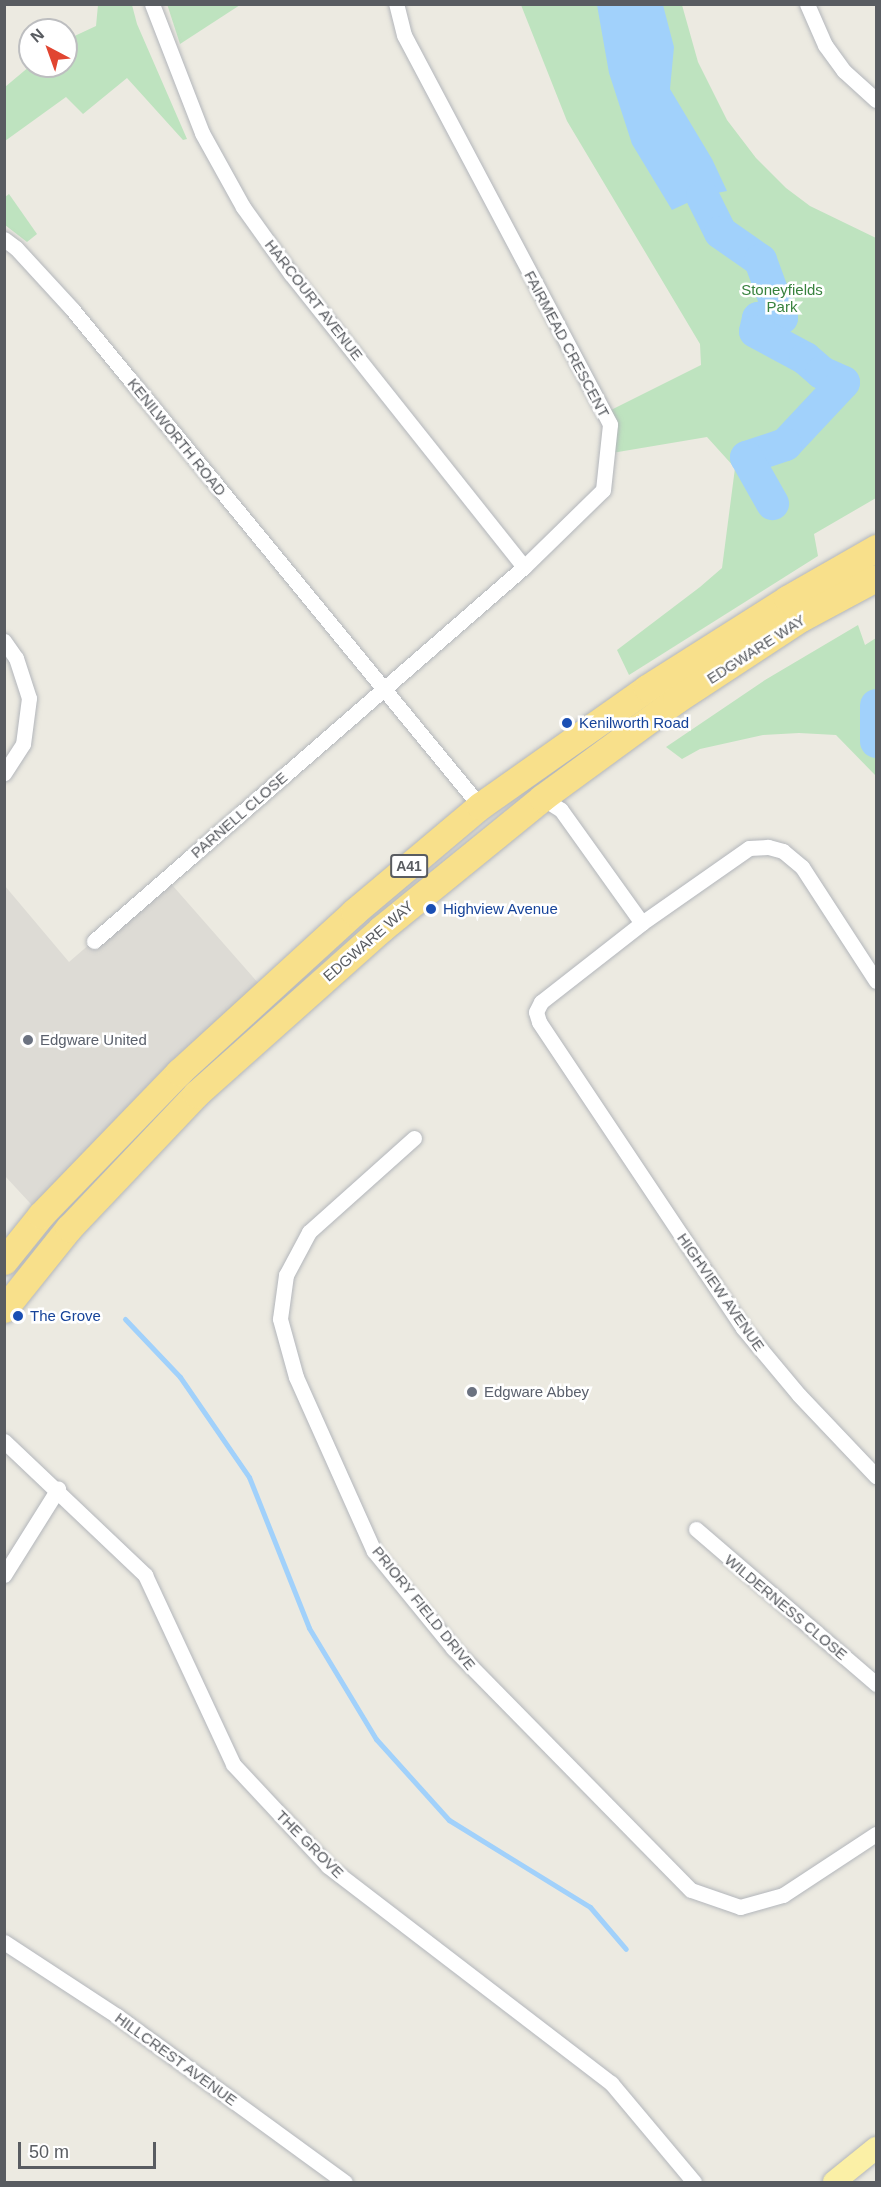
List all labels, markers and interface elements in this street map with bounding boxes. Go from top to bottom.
north arrow [18,18,78,78]
text: N [27,25,47,46]
street label: HARCOURT AVENUE [261,236,367,364]
street label: FAIRMEAD CRESCENT [521,268,613,420]
park label: Stoneyfields Park [741,280,823,315]
street label: KENILWORTH ROAD [124,375,230,499]
street label: EDGWARE WAY [703,611,809,687]
place label: Kenilworth Road [579,714,689,732]
marker: Kenilworth Road [560,716,574,730]
street label: PARNELL CLOSE [187,768,291,862]
road number: A41 [390,855,428,877]
street label: EDGWARE WAY [319,897,417,985]
place label: Highview Avenue [443,900,559,918]
marker: Highview Avenue [424,902,438,916]
place label: Edgware United [40,1031,147,1049]
marker: Edgware United [21,1033,35,1047]
street label: HIGHVIEW AVENUE [673,1229,769,1355]
place label: The Grove [30,1307,101,1325]
marker: The Grove [11,1309,25,1323]
place label: Edgware Abbey [484,1383,590,1401]
marker: Edgware Abbey [465,1385,479,1399]
street label: PRIORY FIELD DRIVE [369,1543,479,1673]
street label: WILDERNESS CLOSE [721,1551,851,1663]
street label: THE GROVE [272,1806,348,1882]
street label: HILLCREST AVENUE [111,2008,241,2110]
scale bar [21,2130,159,2168]
text: 50 m [29,2142,69,2162]

